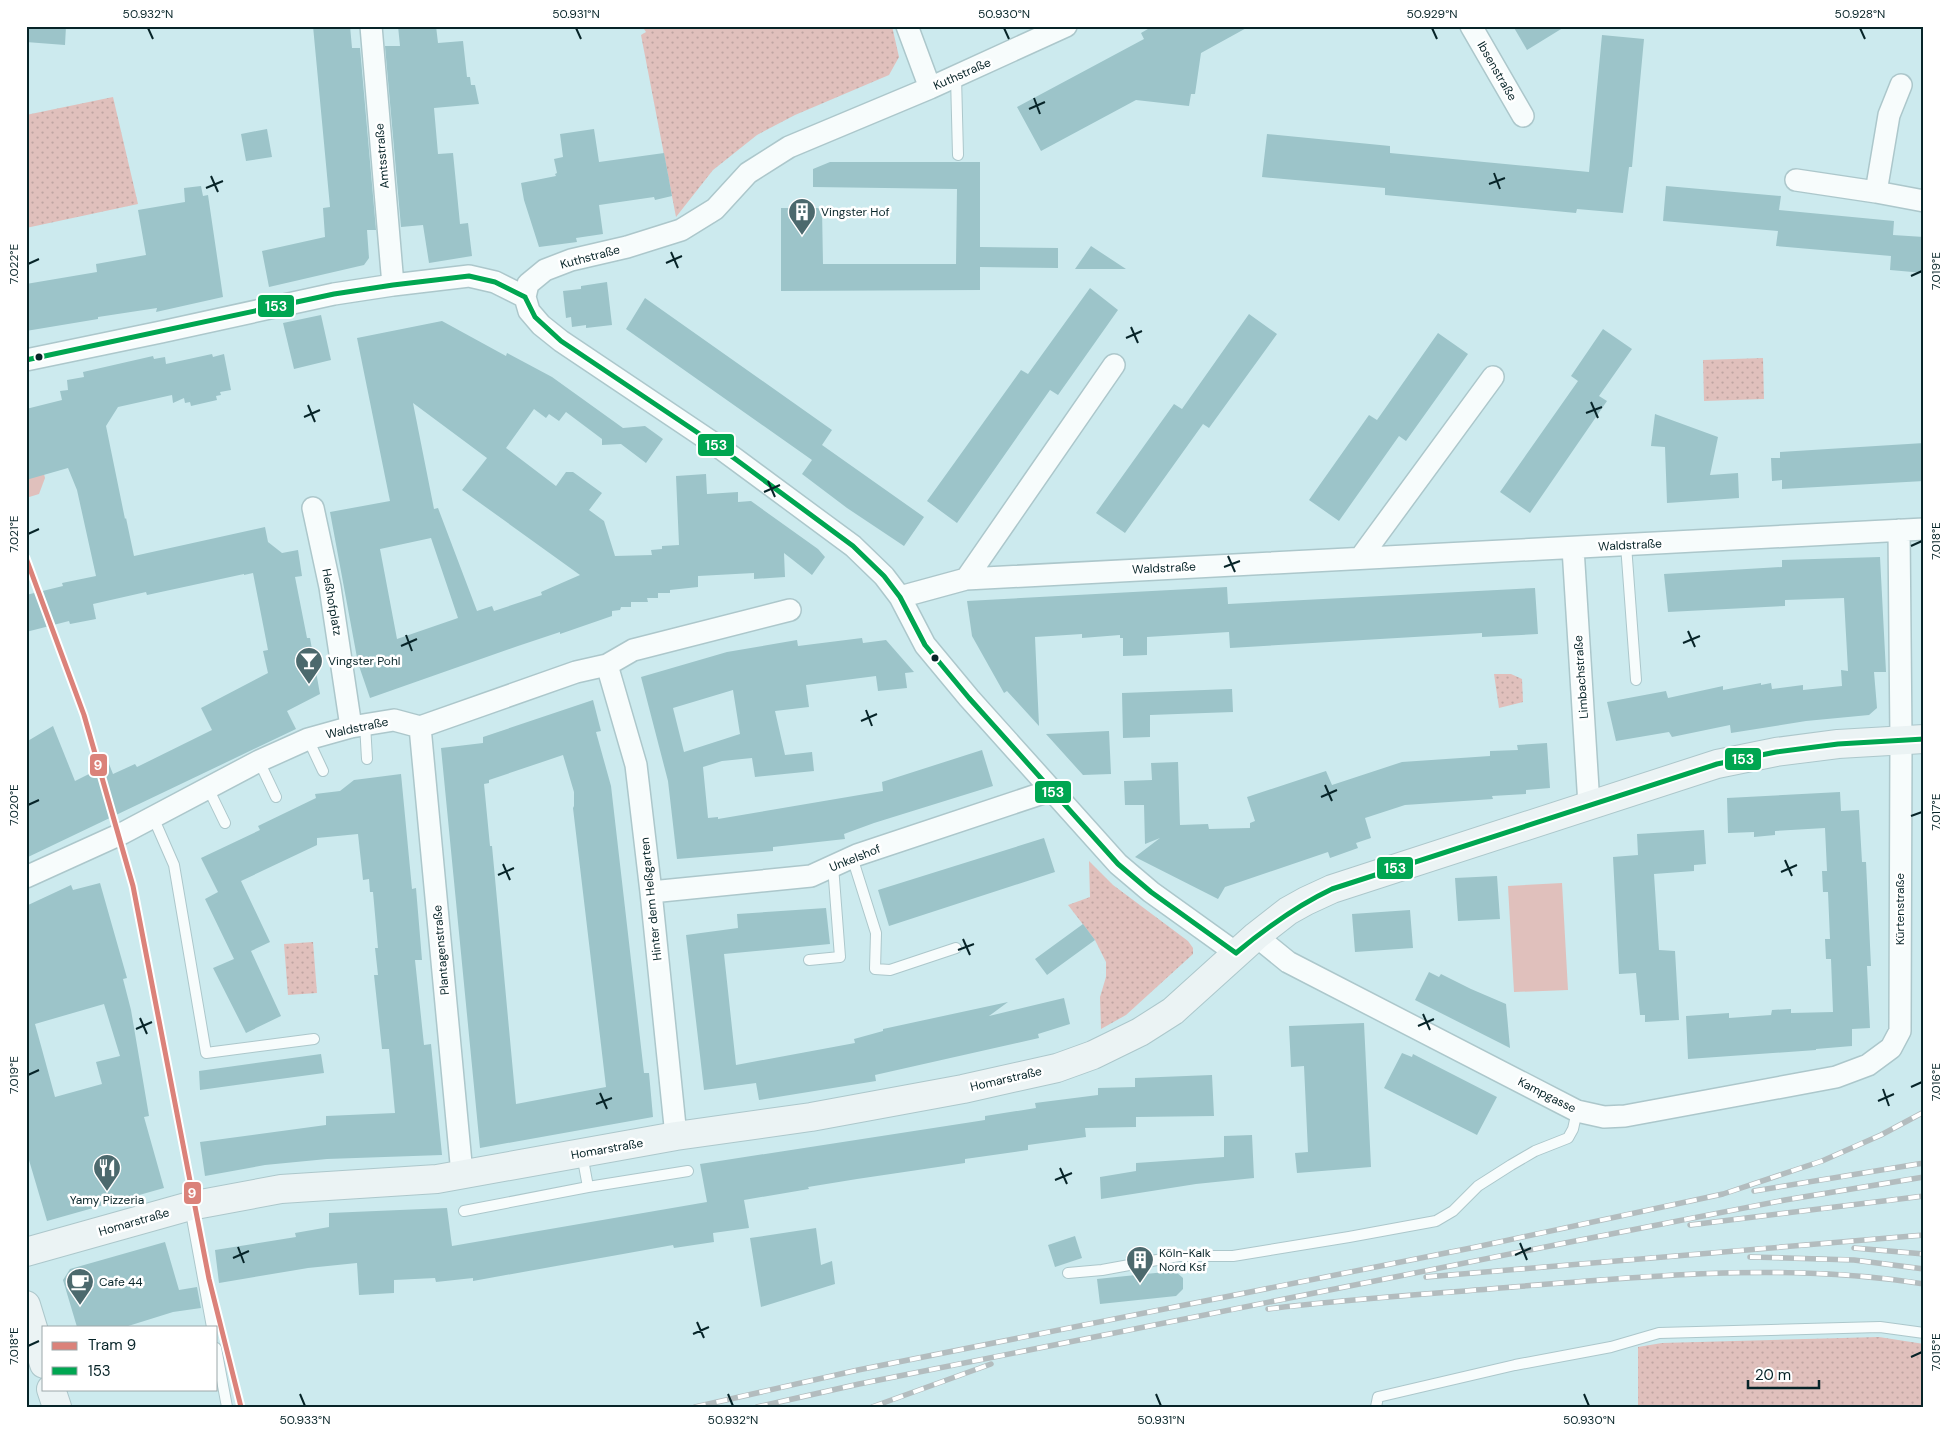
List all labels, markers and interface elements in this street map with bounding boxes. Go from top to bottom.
text: 50.932°N [123,6,173,22]
text: 50.931°N [552,6,600,22]
text: 50.930°N [978,6,1030,22]
text: 50.929°N [1406,6,1458,22]
text: 50.928°N [1835,6,1885,22]
street label: Ibsenstraße [1474,38,1521,104]
street label: Kuthstraße [931,54,993,94]
street label: Amtsstraße [371,123,393,189]
building icon: Vingster Hof [787,197,817,236]
place label: Vingster Hof [821,204,890,220]
street label: Kuthstraße [558,241,622,273]
text: 7.022°E [6,244,22,284]
text: 7.019°E [1928,252,1944,290]
line badge: 153 [257,294,295,318]
text: 153 [265,297,287,315]
unlabelled marker [34,352,44,362]
line badge: 153 [697,433,735,457]
text: 153 [705,436,727,454]
text: 7.021°E [6,515,22,553]
text: 7.018°E [1928,522,1944,560]
street label: Waldstraße [1598,535,1662,555]
street label: Waldstraße [1132,558,1196,578]
street label: Heßhofplatz [318,567,346,637]
street label: Limbachstraße [1570,635,1592,719]
bar icon: Vingster Pohl [294,646,324,685]
place label: Vingster Pohl [328,653,401,669]
unlabelled marker [930,653,940,663]
street label: Waldstraße [324,714,390,742]
line badge: 153 [1724,747,1762,771]
text: 153 [1732,750,1754,768]
line badge: 9 [89,753,108,777]
text: 9 [94,756,103,774]
line badge: 153 [1034,780,1072,804]
text: 153 [1042,783,1064,801]
text: 7.020°E [6,784,22,826]
text: 7.017°E [1928,793,1944,830]
street label: Hinter dem Heßgarten [637,836,665,961]
street label: Unkelshof [827,840,883,876]
line badge: 153 [1376,856,1414,880]
text: 153 [1384,859,1406,877]
street label: Kürtenstraße [1892,873,1908,945]
street label: Plantagenstraße [429,904,453,996]
text: 7.019°E [6,1056,22,1094]
street label: Homarstraße [969,1063,1044,1095]
text: 7.016°E [1928,1063,1944,1101]
street label: Kampgasse [1515,1074,1579,1117]
street label: Homarstraße [570,1135,644,1163]
restaurant icon: Yamy Pizzeria [92,1153,122,1192]
line badge: 9 [183,1181,202,1205]
text: 9 [188,1184,197,1202]
place label: Yamy Pizzeria [70,1192,144,1208]
street label: Homarstraße [97,1204,171,1240]
building icon: Köln-Kalk Nord Ksf [1125,1245,1155,1284]
place label: Köln-Kalk Nord Ksf [1159,1245,1211,1275]
cafe icon: Cafe 44 [65,1267,95,1306]
place label: Cafe 44 [99,1274,143,1290]
legend [42,1326,218,1390]
text: 7.018°E [6,1327,22,1365]
text: 7.015°E [1928,1333,1944,1371]
text: Tram 9 [88,1335,136,1355]
scale bar [1748,1358,1819,1390]
text: 153 [88,1361,111,1381]
text: 20 m [1755,1365,1791,1385]
text: 50.933°N [280,1412,331,1428]
text: 50.932°N [708,1412,758,1428]
text: 50.931°N [1137,1412,1185,1428]
text: 50.930°N [1563,1412,1615,1428]

